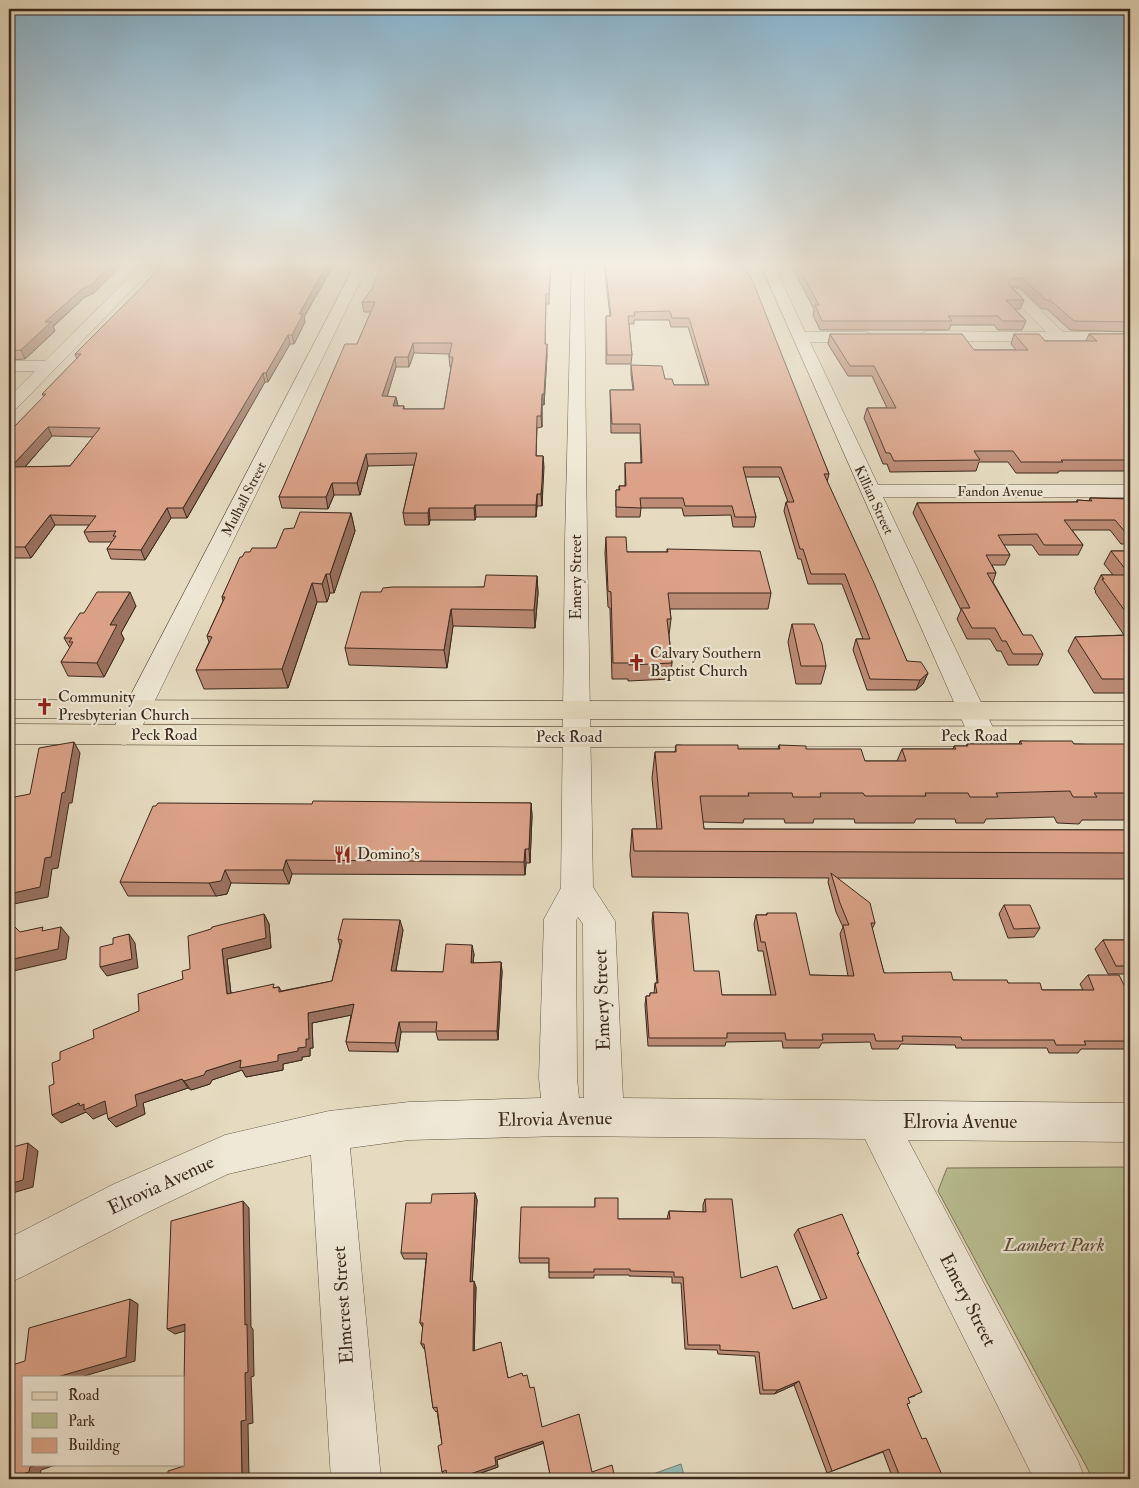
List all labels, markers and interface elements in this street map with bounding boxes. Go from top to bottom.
street label: Mulhall Street [218,459,270,539]
street label: Killian Street [851,463,898,538]
street label: Fandon Avenue [957,483,1043,500]
street label: Emery Street [566,534,586,620]
place label: Calvary Southern Baptist Church [650,643,761,682]
church icon: Calvary Southern Baptist Church [626,652,646,672]
place label: Community Presbyterian Church [58,687,190,725]
church icon: Community Presbyterian Church [34,696,54,716]
street label: Peck Road [131,725,197,745]
street label: Peck Road [941,726,1007,746]
street label: Peck Road [536,727,602,747]
restaurant icon: Domino's [333,844,353,864]
place label: Domino's [357,844,420,864]
street label: Emery Street [588,949,616,1051]
street label: Elrovia Avenue [497,1106,613,1132]
street label: Elrovia Avenue [903,1110,1017,1134]
street label: Elrovia Avenue [104,1150,218,1220]
park label: Lambert Park [1002,1233,1105,1257]
street label: Elmcrest Street [327,1245,359,1365]
street label: Emery Street [934,1249,1002,1351]
legend [22,1376,185,1466]
text: Road [68,1386,100,1405]
text: Park [68,1412,95,1431]
text: Building [68,1436,120,1455]

